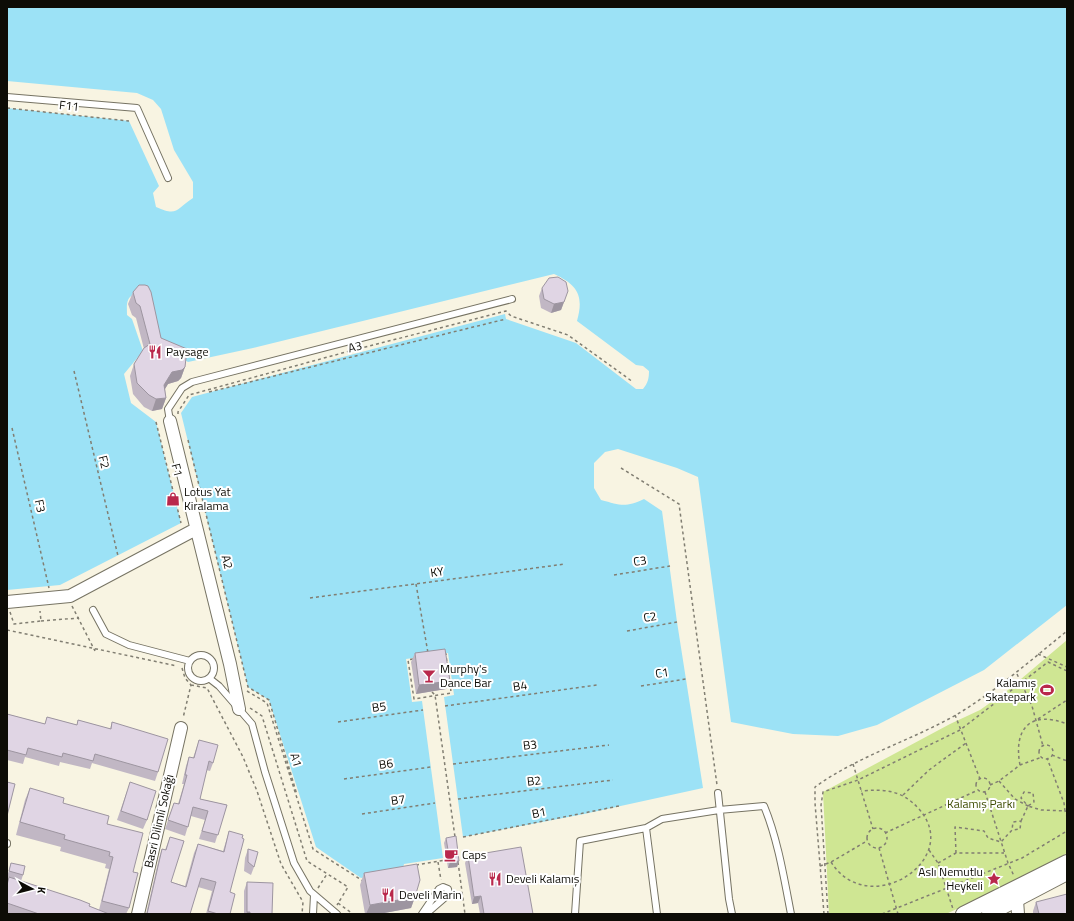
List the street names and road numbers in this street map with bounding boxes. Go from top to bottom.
street label: F11 [58,95,80,116]
street label: A3 [346,336,364,357]
street label: F2 [94,453,115,471]
street label: F1 [167,461,188,479]
street label: F3 [30,497,51,514]
street label: C3 [632,550,648,571]
street label: A2 [217,553,238,571]
street label: KY [429,561,445,582]
street label: C2 [642,606,658,627]
street label: C1 [654,662,670,683]
street label: B4 [512,675,529,696]
street label: B5 [371,696,388,717]
street label: B3 [522,734,538,755]
street label: A1 [285,751,308,769]
street label: B6 [378,753,395,774]
street label: B2 [526,770,542,791]
street label: Basri Dilimli Sokağı [139,772,179,870]
street label: B7 [390,789,406,810]
street label: B1 [530,802,548,823]

